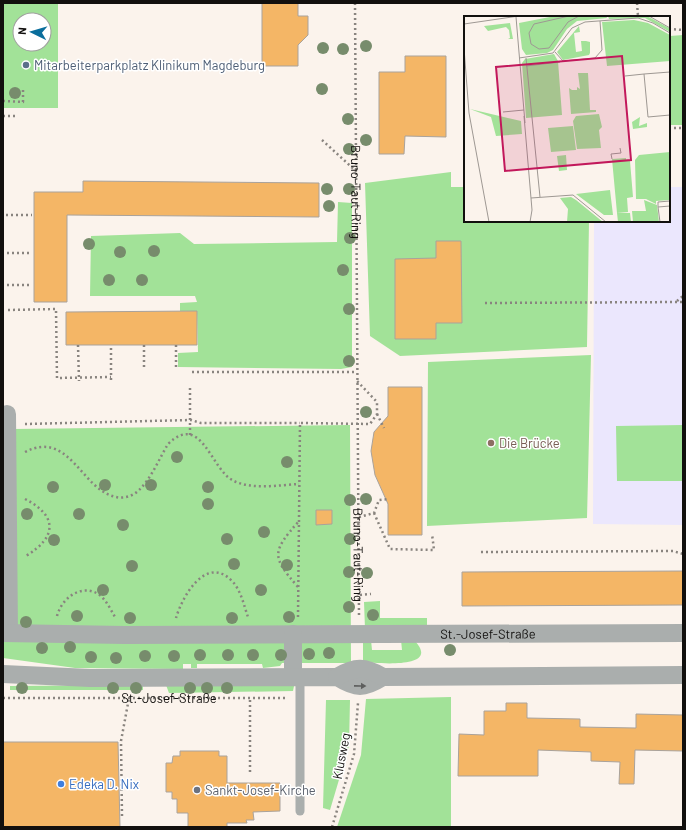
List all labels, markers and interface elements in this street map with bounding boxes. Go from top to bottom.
north arrow [12,12,52,52]
inset map [464,16,670,222]
text: N [15,27,28,35]
place label: Mitarbeiterparkplatz Klinikum Magdeburg [34,57,265,73]
marker: Mitarbeiterparkplatz Klinikum Magdeburg [21,60,31,70]
street label: Bruno-Taut-Ring [348,145,365,239]
place label: Die Brücke [499,435,560,451]
marker: Die Brücke [486,438,496,448]
street label: Bruno-Taut-Ring [350,508,367,602]
street label: St.-Josef-Straße [440,626,536,642]
one-way arrow [354,682,366,689]
street label: St.-Josef-Straße [121,690,217,706]
street label: Klusweg [329,731,353,780]
place label: Edeka D. Nix [69,776,139,792]
marker: Edeka D. Nix [56,779,66,789]
place label: Sankt-Josef-Kirche [205,782,316,798]
marker: Sankt-Josef-Kirche [192,785,202,795]

